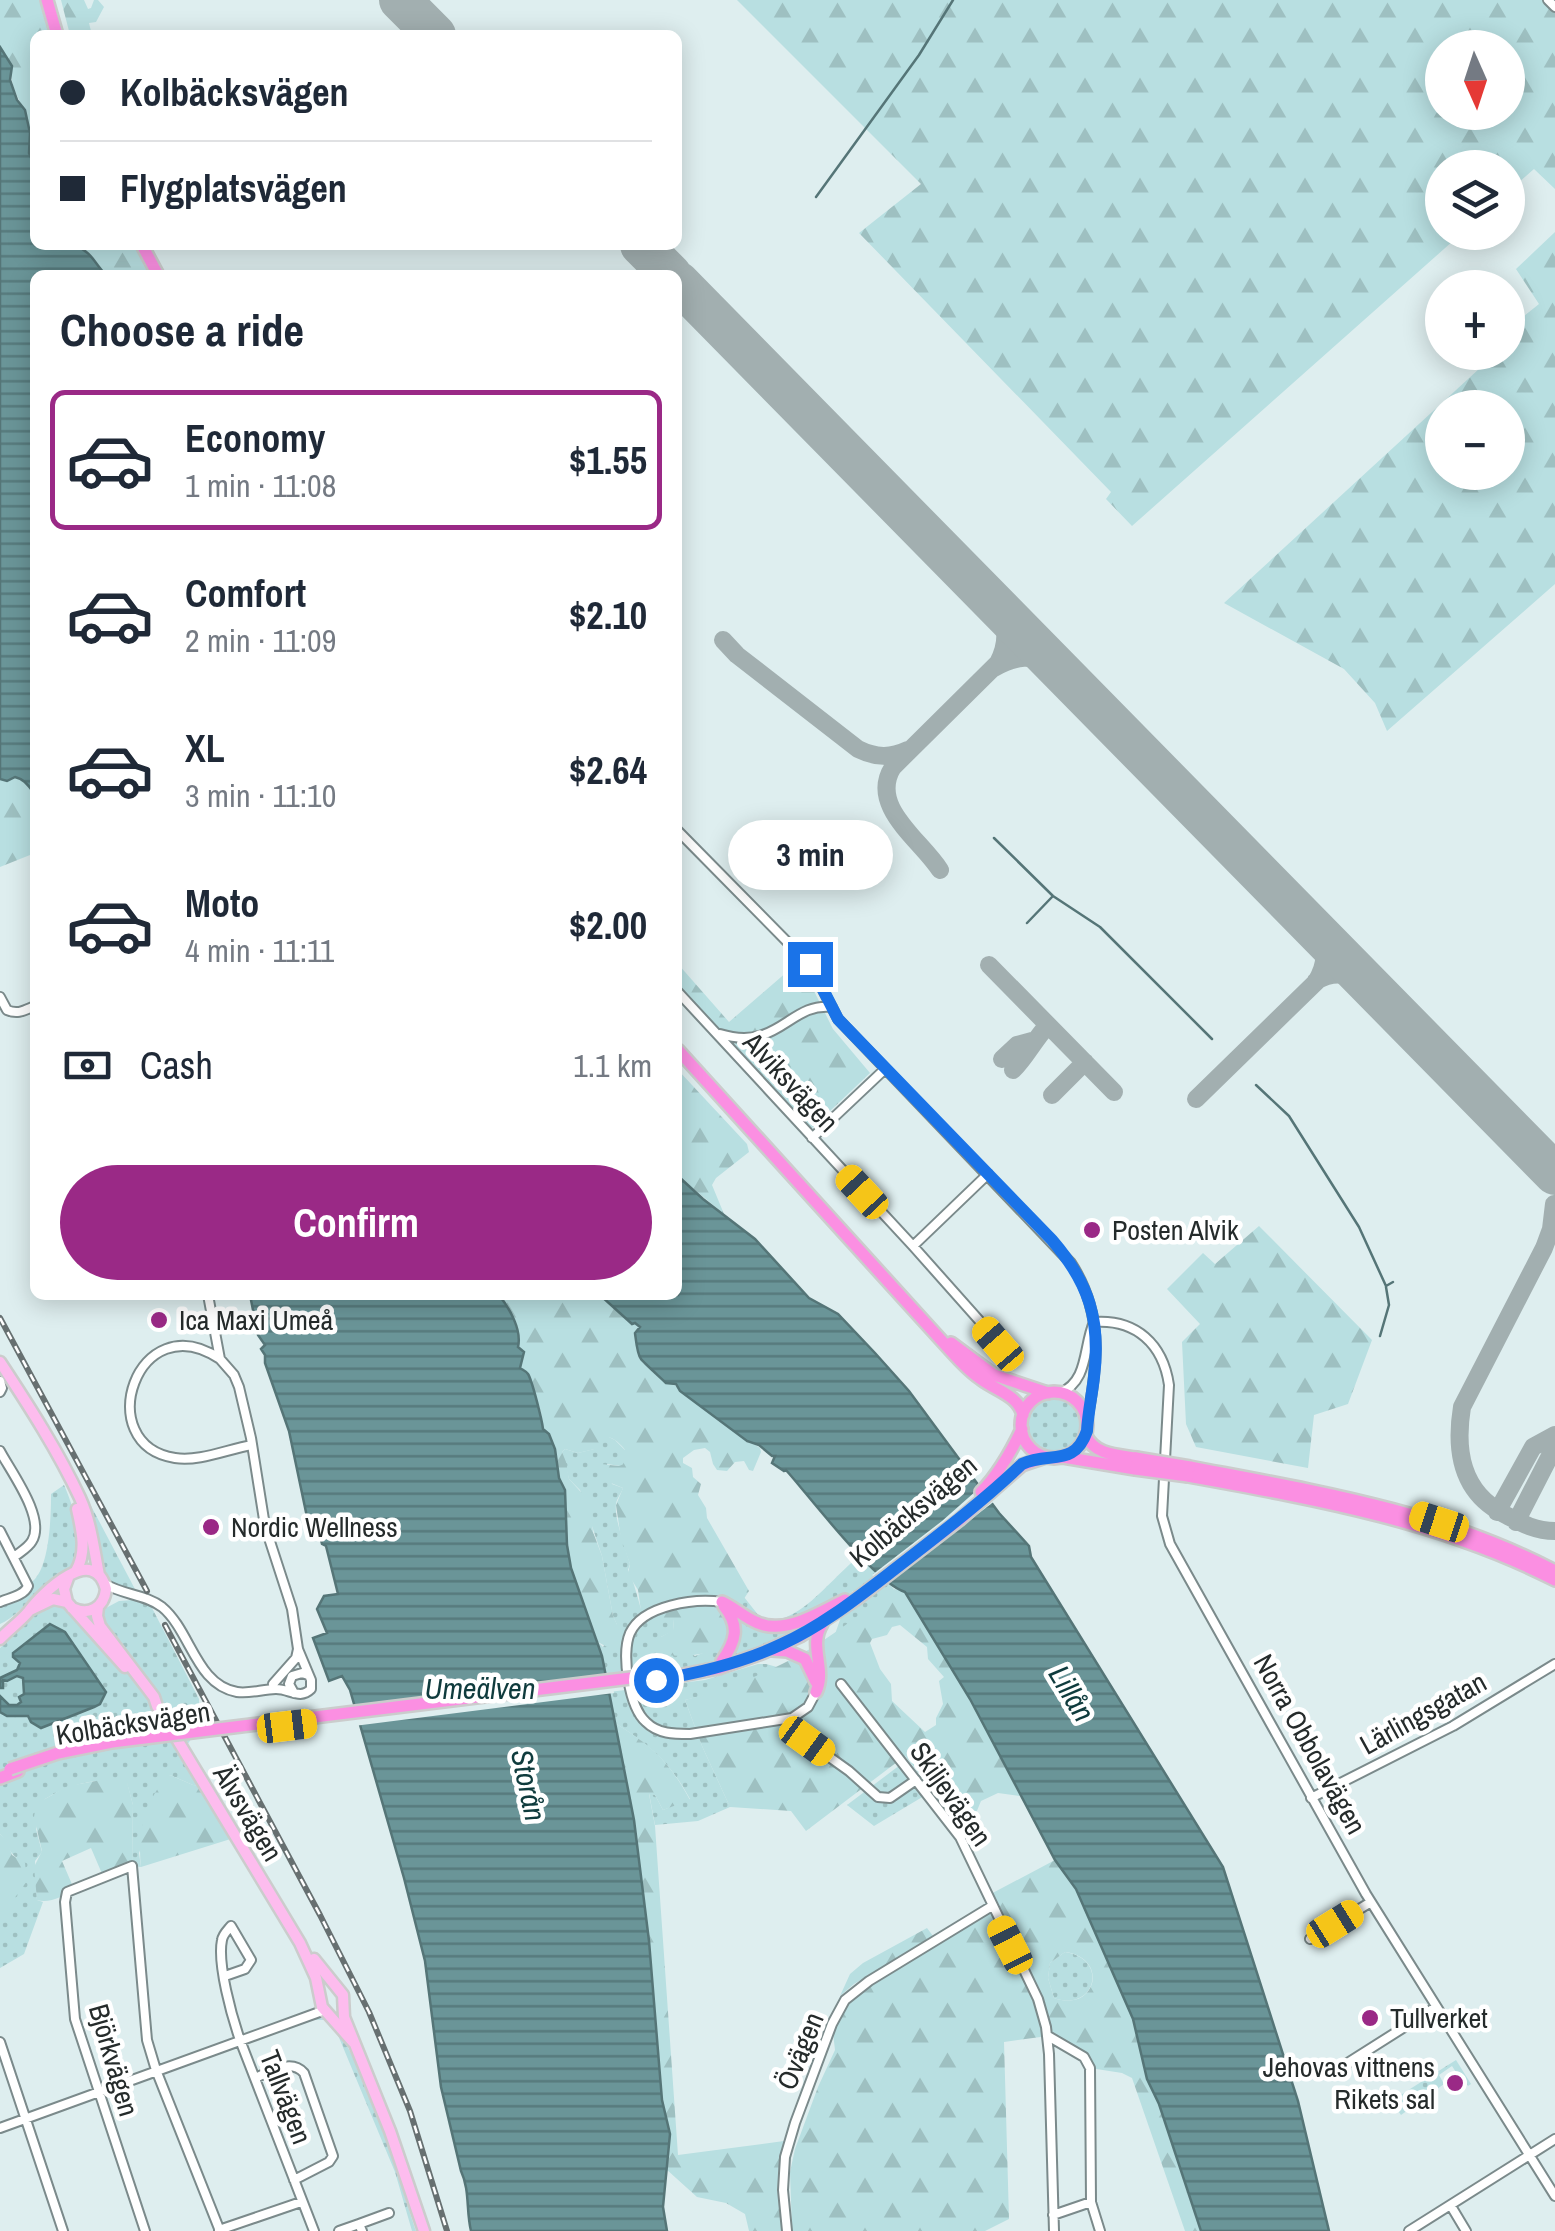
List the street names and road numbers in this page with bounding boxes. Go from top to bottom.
street label: Alviksvägen [734,1023,847,1140]
street label: Kolbäcksvägen [841,1446,985,1576]
street label: Norra Obbolavägen [1245,1647,1375,1841]
street label: Lärlingsgatan [1353,1663,1493,1763]
street label: Kolbäcksvägen [53,1692,213,1754]
street label: Skiljevägen [901,1734,1001,1854]
street label: Älvsvägen [204,1757,292,1868]
street label: Björkvägen [80,2000,148,2120]
street label: Övägen [767,2007,833,2095]
street label: Tallvägen [251,2045,321,2149]

